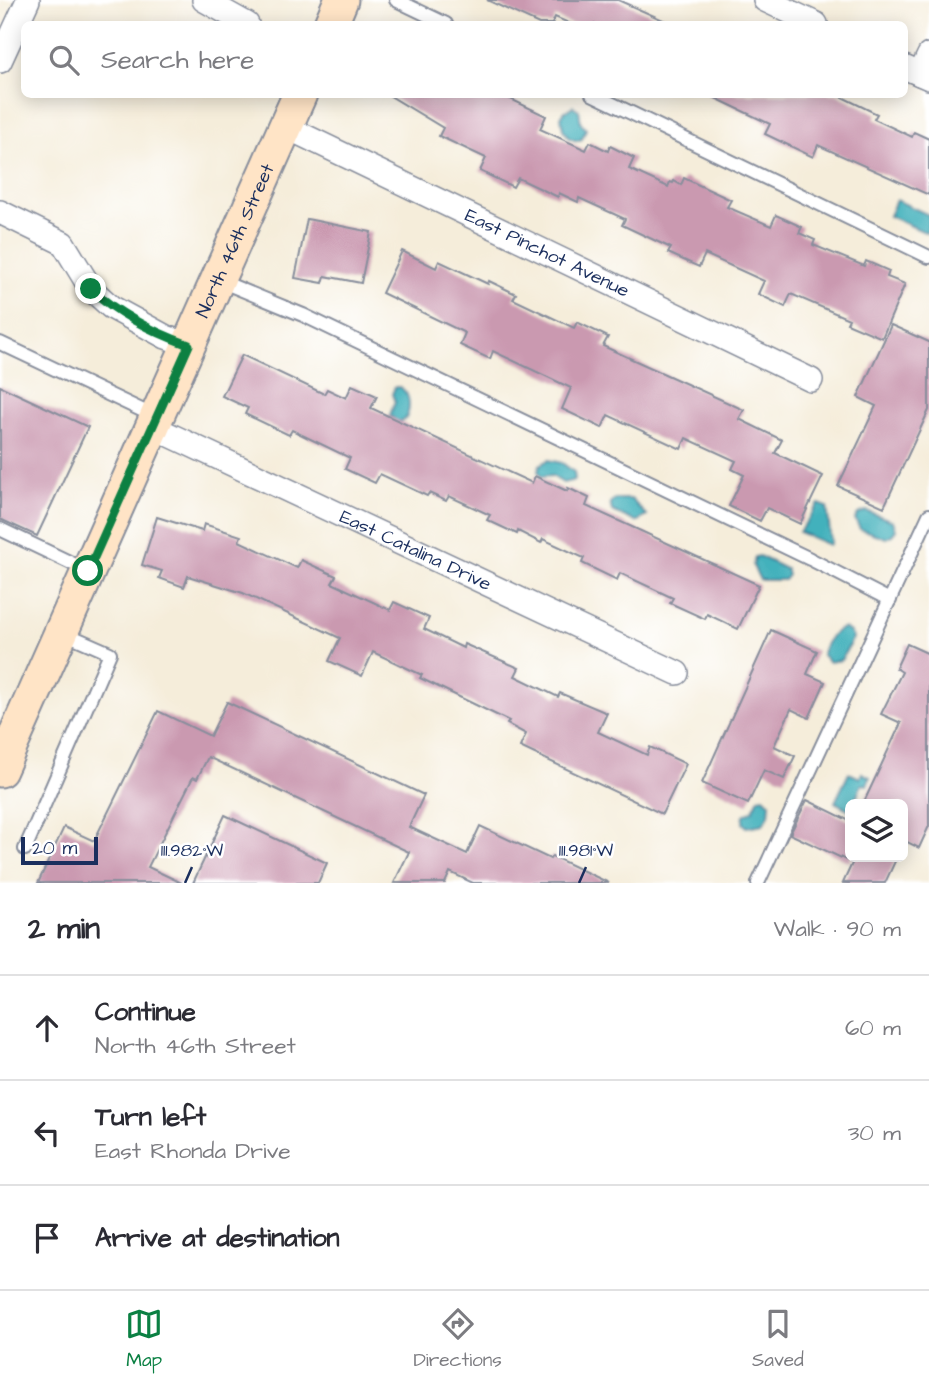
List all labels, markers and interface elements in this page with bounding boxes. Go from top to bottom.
search box [21,21,908,98]
icon: search [45,41,83,79]
text: Search here [101,42,254,78]
street label: North 46th Street [189,159,281,322]
street label: East Pinchot Avenue [461,202,634,304]
route end [75,273,106,304]
street label: East Catalina Drive [335,503,496,597]
route start [72,555,103,586]
map controls [845,799,908,862]
button: layers [845,799,908,862]
scale bar [21,834,98,866]
text: 20 m [32,835,77,862]
text: 111.982°W [161,838,223,863]
text: 111.981°W [559,838,613,863]
text: 2 min [28,908,100,950]
text: Walk · 90 m [774,913,901,945]
text: Continue [95,994,196,1030]
icon: ahead [28,1009,66,1047]
text: 60 m [845,1012,901,1044]
text: North 46th Street [95,1030,296,1062]
text: Turn left [95,1099,206,1135]
icon: left [28,1114,66,1152]
text: 30 m [848,1117,901,1149]
text: East Rhonda Drive [95,1135,291,1167]
icon: arrive [28,1219,66,1257]
text: Arrive at destination [95,1220,340,1256]
tab: Map [125,1305,163,1374]
tab: Directions [413,1305,502,1374]
tab: Saved [752,1305,804,1374]

